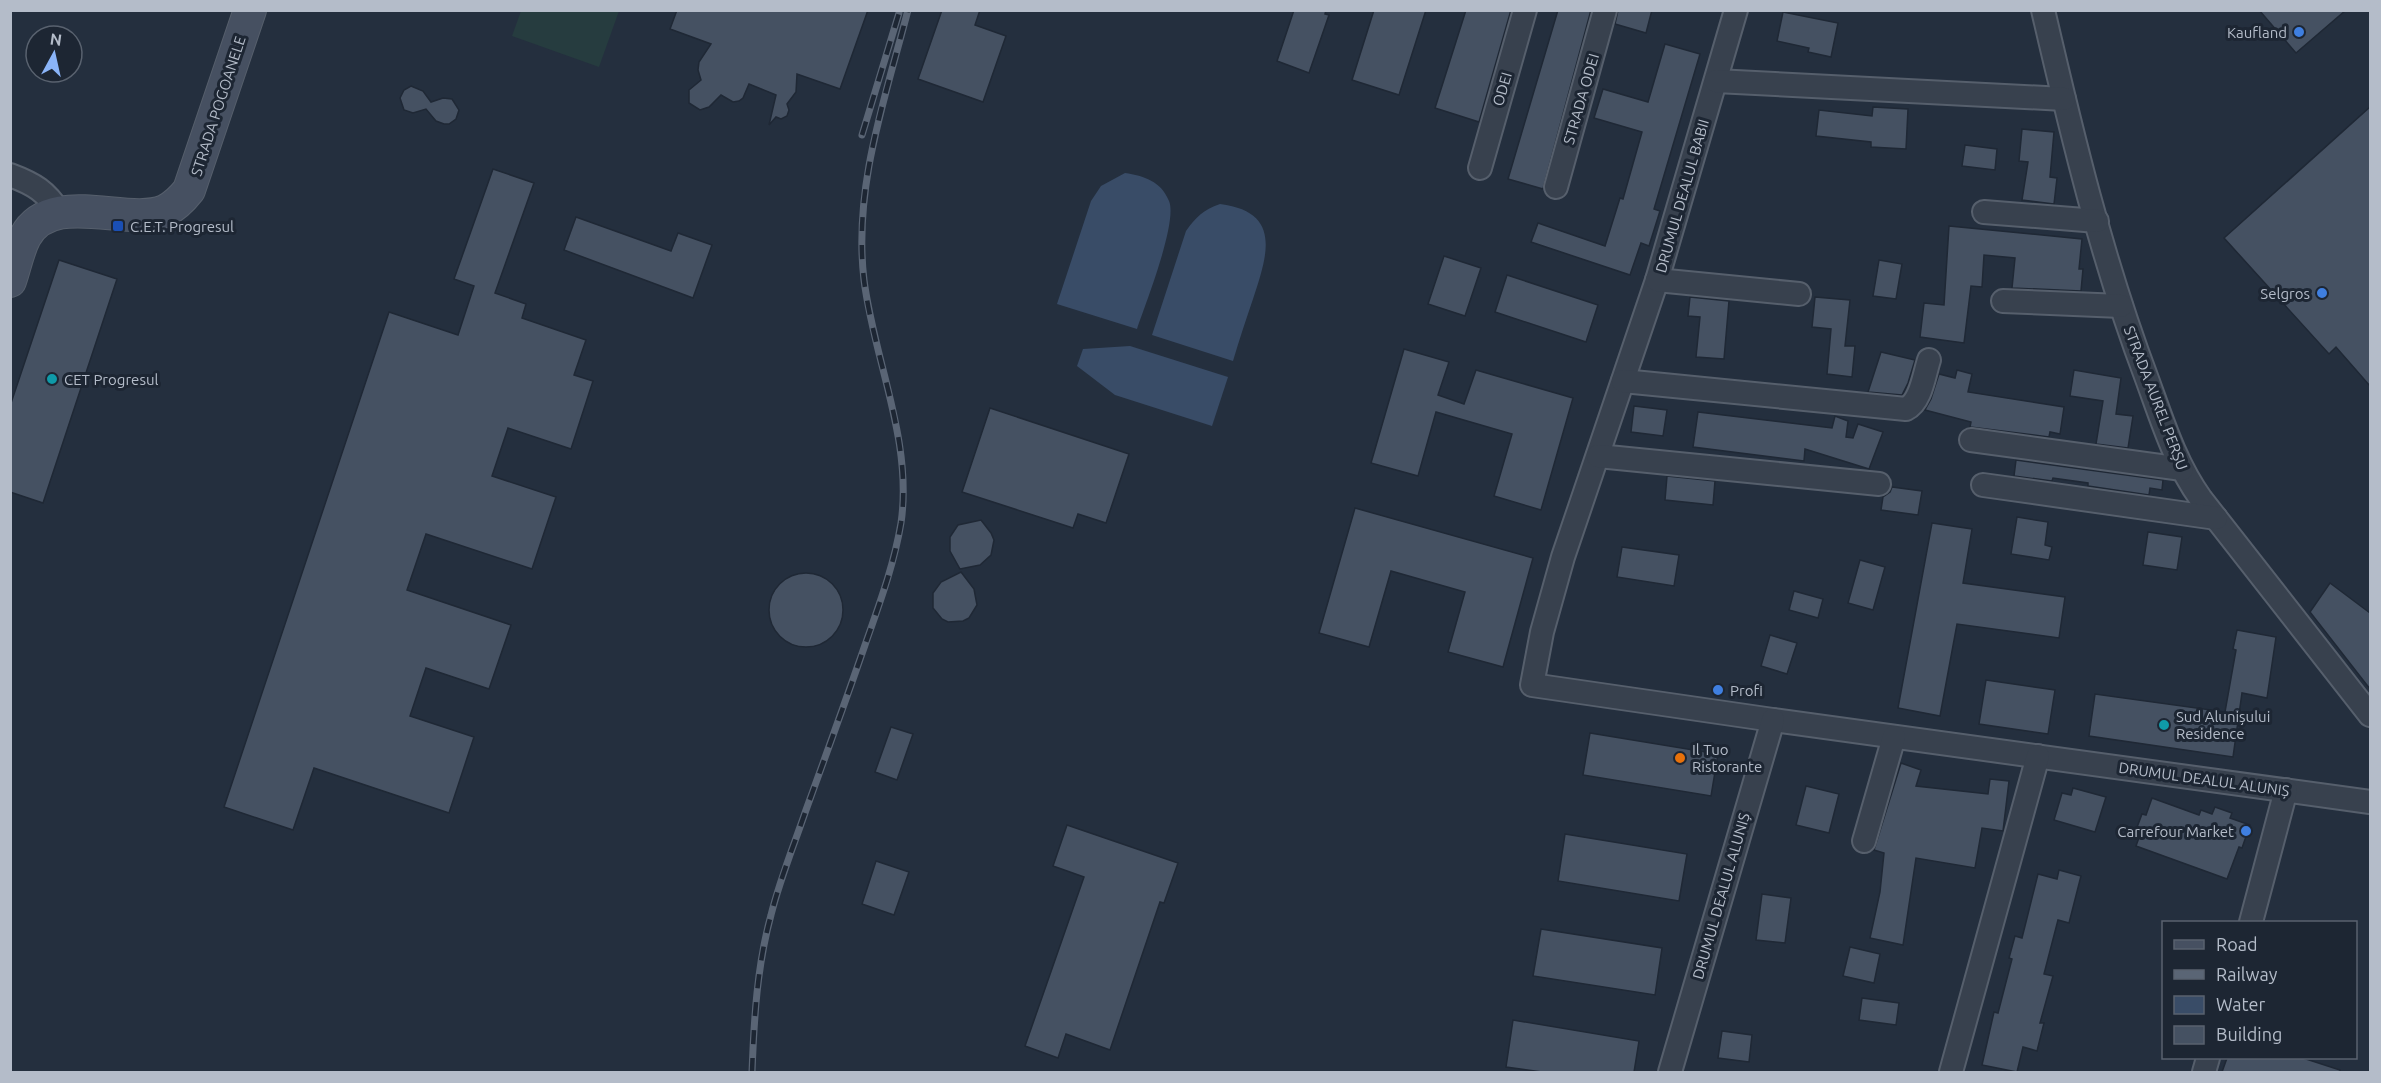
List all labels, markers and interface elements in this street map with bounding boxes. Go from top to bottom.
north arrow [24,24,84,84]
place label: Kaufland [2227,24,2287,41]
marker: Kaufland [2292,25,2306,39]
text: N [49,29,63,49]
street label: STRADA POGOANELE [187,34,249,178]
street label: STRADA ODEI [1560,52,1602,146]
street label: ODEI [1489,70,1515,108]
street label: DRUMUL DEALUL BABII [1652,117,1712,275]
place label: C.E.T. Progresul [130,218,234,235]
marker: C.E.T. Progresul [111,219,125,233]
place label: Selgros [2260,285,2310,302]
marker: Selgros [2315,286,2329,300]
street label: STRADA AUREL PERȘU [2121,324,2191,472]
place label: CET Progresul [64,371,158,388]
marker: CET Progresul [45,372,59,386]
place label: Profi [1730,682,1763,699]
marker: Profi [1711,683,1725,697]
place label: Sud Alunișului Residence [2176,708,2270,742]
marker: Sud Alunișului Residence [2157,718,2171,732]
place label: Il Tuo Ristorante [1692,741,1762,775]
marker: Il Tuo Ristorante [1673,751,1687,765]
street label: DRUMUL DEALUL ALUNIȘ [2118,759,2291,799]
street label: DRUMUL DEALUL ALUNIȘ [1689,811,1753,981]
place label: Carrefour Market [2117,823,2234,840]
marker: Carrefour Market [2239,824,2253,838]
legend [2162,921,2357,1059]
text: Road [2216,934,2258,954]
text: Railway [2216,964,2278,984]
text: Water [2216,994,2266,1014]
text: Building [2216,1024,2282,1044]

